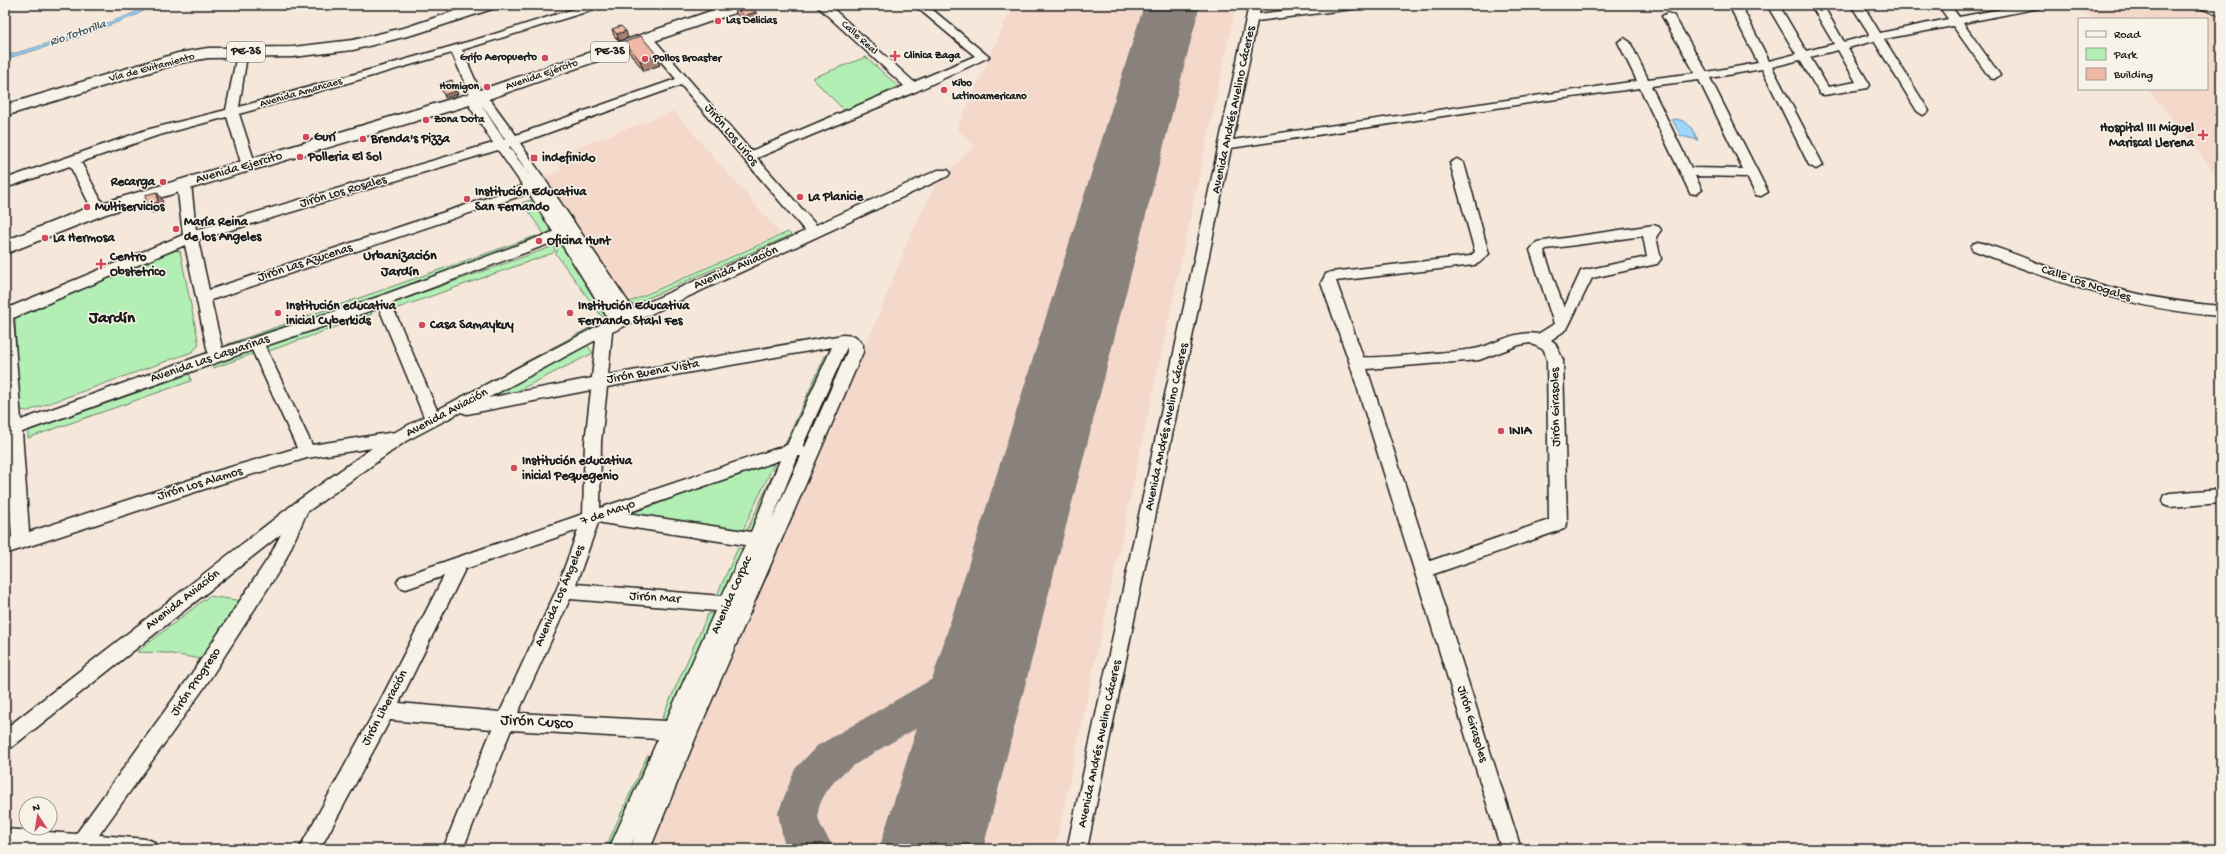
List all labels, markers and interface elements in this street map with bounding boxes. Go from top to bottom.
place label: Las Delicias [726,15,778,27]
marker: Las Delicias [713,16,723,26]
water label: Rio Totorilla [48,17,109,50]
street label: Calle Real [838,18,880,58]
legend [2078,18,2208,90]
street label: Avenida Andrés Avelino Cáceres [1209,24,1259,195]
text: Road [2114,29,2141,43]
road number: PE-3S [227,42,265,62]
road number: PE-3S [591,42,629,62]
text: Park [2113,49,2139,63]
marker: Clinica Zaga [889,50,901,62]
place label: Clinica Zaga [903,50,961,63]
street label: Vía de Evitamiento [107,51,196,85]
place label: Grifo Aeropuerto [460,51,537,64]
place label: Pollos Broaster [652,52,723,65]
marker: Grifo Aeropuerto [540,53,550,63]
marker: Pollos Broaster [640,54,650,64]
street label: Avenida Ejército [504,57,580,93]
text: Building [2113,69,2153,83]
street label: Avenida Amancaes [258,75,344,110]
place label: Kibo Latinoamericano [951,78,1027,103]
place label: Homigon [440,81,480,94]
marker: Homigon [482,82,492,92]
marker: Kibo Latinoamericano [939,85,949,95]
street label: Jirón Los Lirios [701,101,762,170]
place label: Zona Dota [434,113,485,126]
marker: Zona Dota [421,115,431,125]
place label: Hospital III Miguel Mariscal Llerena [2100,121,2195,151]
marker: Hospital III Miguel Mariscal Llerena [2197,129,2209,141]
place label: Gurí [314,130,337,145]
marker: Gurí [301,132,311,142]
place label: Brenda's Pizza [370,132,451,147]
marker: Brenda's Pizza [358,134,368,144]
street label: Avenida Ejercito [194,148,284,188]
place label: Polleria El Sol [307,150,382,165]
place label: indefinido [542,150,596,166]
marker: Polleria El Sol [295,152,305,162]
marker: indefinido [529,153,539,163]
street label: Jirón Los Rosales [298,172,389,212]
place label: Recarga [110,175,156,190]
marker: Recarga [158,177,168,187]
place label: Institución Educativa San Fernando [475,185,587,215]
place label: La Planicie [808,190,865,205]
marker: La Planicie [795,192,805,202]
marker: Institución Educativa San Fernando [462,194,472,204]
place label: Multiservicios [95,200,166,215]
marker: Multiservicios [82,202,92,212]
place label: María Reina de los Angeles [184,215,262,245]
marker: María Reina de los Angeles [171,224,181,234]
place label: La Hermosa [53,231,116,246]
marker: La Hermosa [40,233,50,243]
place label: Oficina Hunt [547,233,612,249]
marker: Oficina Hunt [534,236,544,246]
street label: Jirón Las Azucenas [256,240,356,285]
street label: Avenida Aviación [692,242,781,293]
district label: Urbanización Jardín [363,248,437,281]
place label: Centro Obstetrico [109,250,166,280]
marker: Centro Obstetrico [95,258,107,270]
street label: Calle Los Nogales [2039,262,2134,306]
place label: Institución educativa inicial Cyberkids [286,299,397,329]
place label: Institución Educativa Fernando Stahl Fes [577,299,690,329]
marker: Institución educativa inicial Cyberkids [273,308,283,318]
marker: Institución Educativa Fernando Stahl Fes [565,308,575,318]
district label: Jardín [88,309,136,329]
place label: Casa Samaykuy [429,318,514,333]
marker: Casa Samaykuy [417,320,427,330]
street label: Avenida Las Casuarinas [149,331,273,386]
street label: Avenida Andrés Avelino Cáceres [1142,341,1192,512]
street label: Jirón Buena Vista [606,356,701,388]
street label: Jirón Girasoles [1548,366,1564,447]
street label: Avenida Aviación [403,385,491,441]
place label: INIA [1509,424,1533,439]
marker: INIA [1496,426,1506,436]
place label: Institución educativa inicial Pequegenio [522,454,633,484]
marker: Institución educativa inicial Pequegenio [509,463,519,473]
street label: Jirón Los Alamos [156,464,246,504]
street label: 7 de Mayo [578,497,637,530]
street label: Avenida Los Ángeles [531,542,589,649]
street label: Avenida Corpac [708,553,756,636]
street label: Avenida Aviación [143,566,224,634]
street label: Jirón Mar [629,589,682,607]
street label: Jirón Progreso [168,645,224,719]
street label: Avenida Andrés Avelino Cáceres [1075,658,1125,829]
street label: Jirón Liberación [359,667,412,748]
street label: Jirón Girasoles [1453,684,1491,765]
street label: Jirón Cusco [500,712,574,734]
north arrow [18,796,58,836]
text: N [32,802,41,815]

